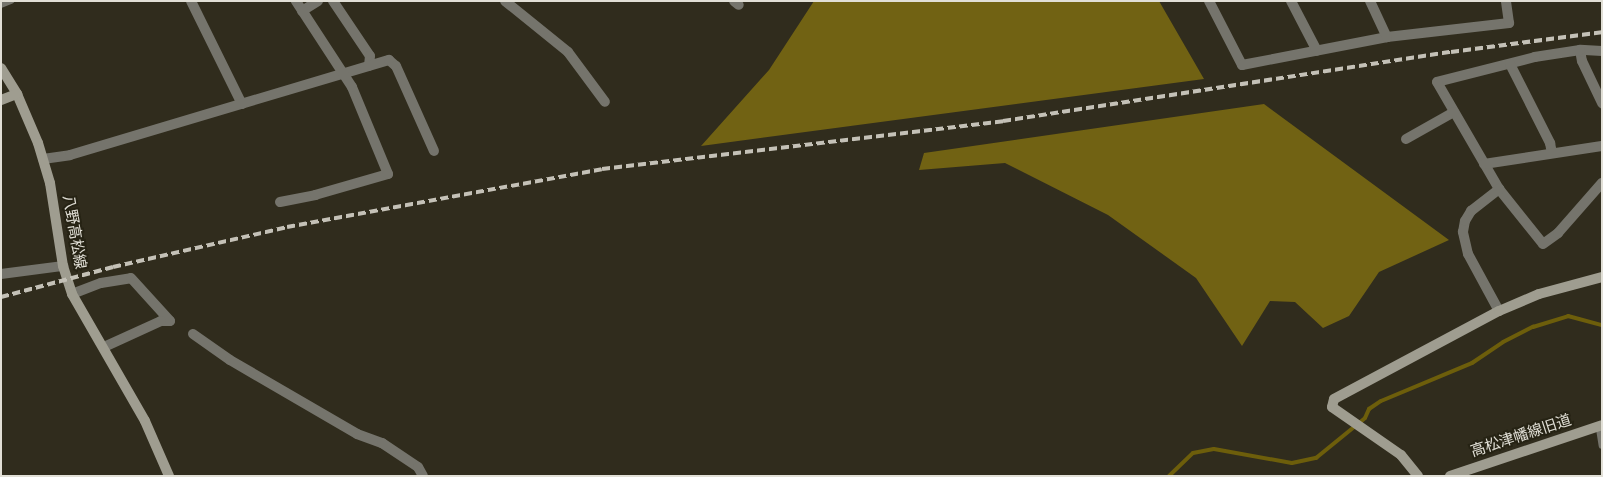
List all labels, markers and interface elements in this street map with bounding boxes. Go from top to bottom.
street label: 八野高松線 [59,194,89,270]
street label: 高松津幡線旧道 [1468,411,1574,461]

